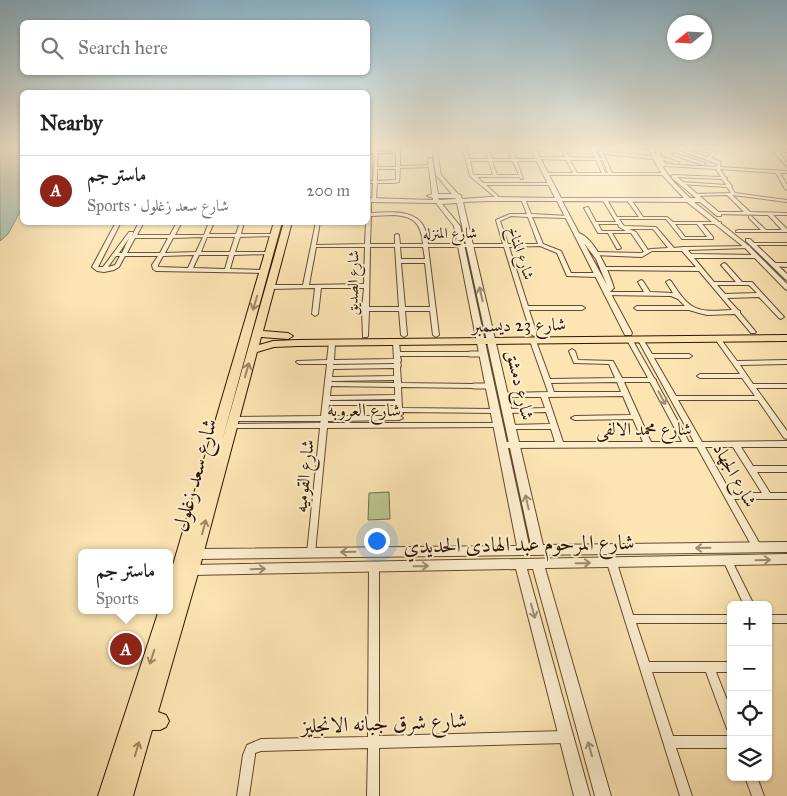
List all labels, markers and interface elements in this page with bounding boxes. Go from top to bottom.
north arrow [667,15,712,60]
search box [20,20,370,75]
icon: search [38,34,66,62]
text: Search here [78,36,168,59]
text: Nearby [40,110,103,136]
text: ماستر جم [87,163,146,186]
text: A [51,181,61,200]
text: 200 m [307,181,350,200]
text: Sports · شارع سعد زغلول [87,196,229,215]
street label: شارع المنزله [423,224,477,246]
street label: شارع المناخ [500,224,538,283]
street label: شارع الصديق [343,250,367,316]
one-way arrow [475,286,485,302]
one-way arrow [249,295,259,311]
street label: شارع 23 ديسمبر [470,313,566,341]
street label: شارع دمشق [497,348,539,423]
one-way arrow [243,362,252,378]
one-way arrow [658,390,668,404]
street label: شارع العروبه [327,399,401,425]
street label: شارع سعد زغلول [167,415,227,536]
street label: شارع محمد الالفى [596,418,692,444]
street label: شارع القوميه [289,438,323,514]
street label: شارع الجهاد [705,439,762,513]
one-way arrow [522,495,531,511]
one-way arrow [200,519,209,535]
your location [364,528,390,554]
street label: شارع المرحوم عبد الهادى الحديدي [403,529,635,564]
one-way arrow [696,543,712,553]
one-way arrow [341,547,357,557]
popup [78,549,173,614]
one-way arrow [755,555,771,564]
one-way arrow [574,558,591,568]
text: ماستر جم [96,559,155,582]
one-way arrow [412,561,428,571]
one-way arrow [250,564,266,573]
text: Sports [96,589,139,608]
map controls [727,601,772,781]
button: + [727,601,772,646]
one-way arrow [529,603,538,619]
pin: A [110,630,142,668]
button: − [727,646,772,691]
one-way arrow [146,648,156,664]
button: locate [727,691,772,736]
street label: شارع شرق جبانه الانجليز [299,707,468,744]
button: layers [727,736,772,781]
one-way arrow [585,741,594,757]
one-way arrow [133,742,143,758]

